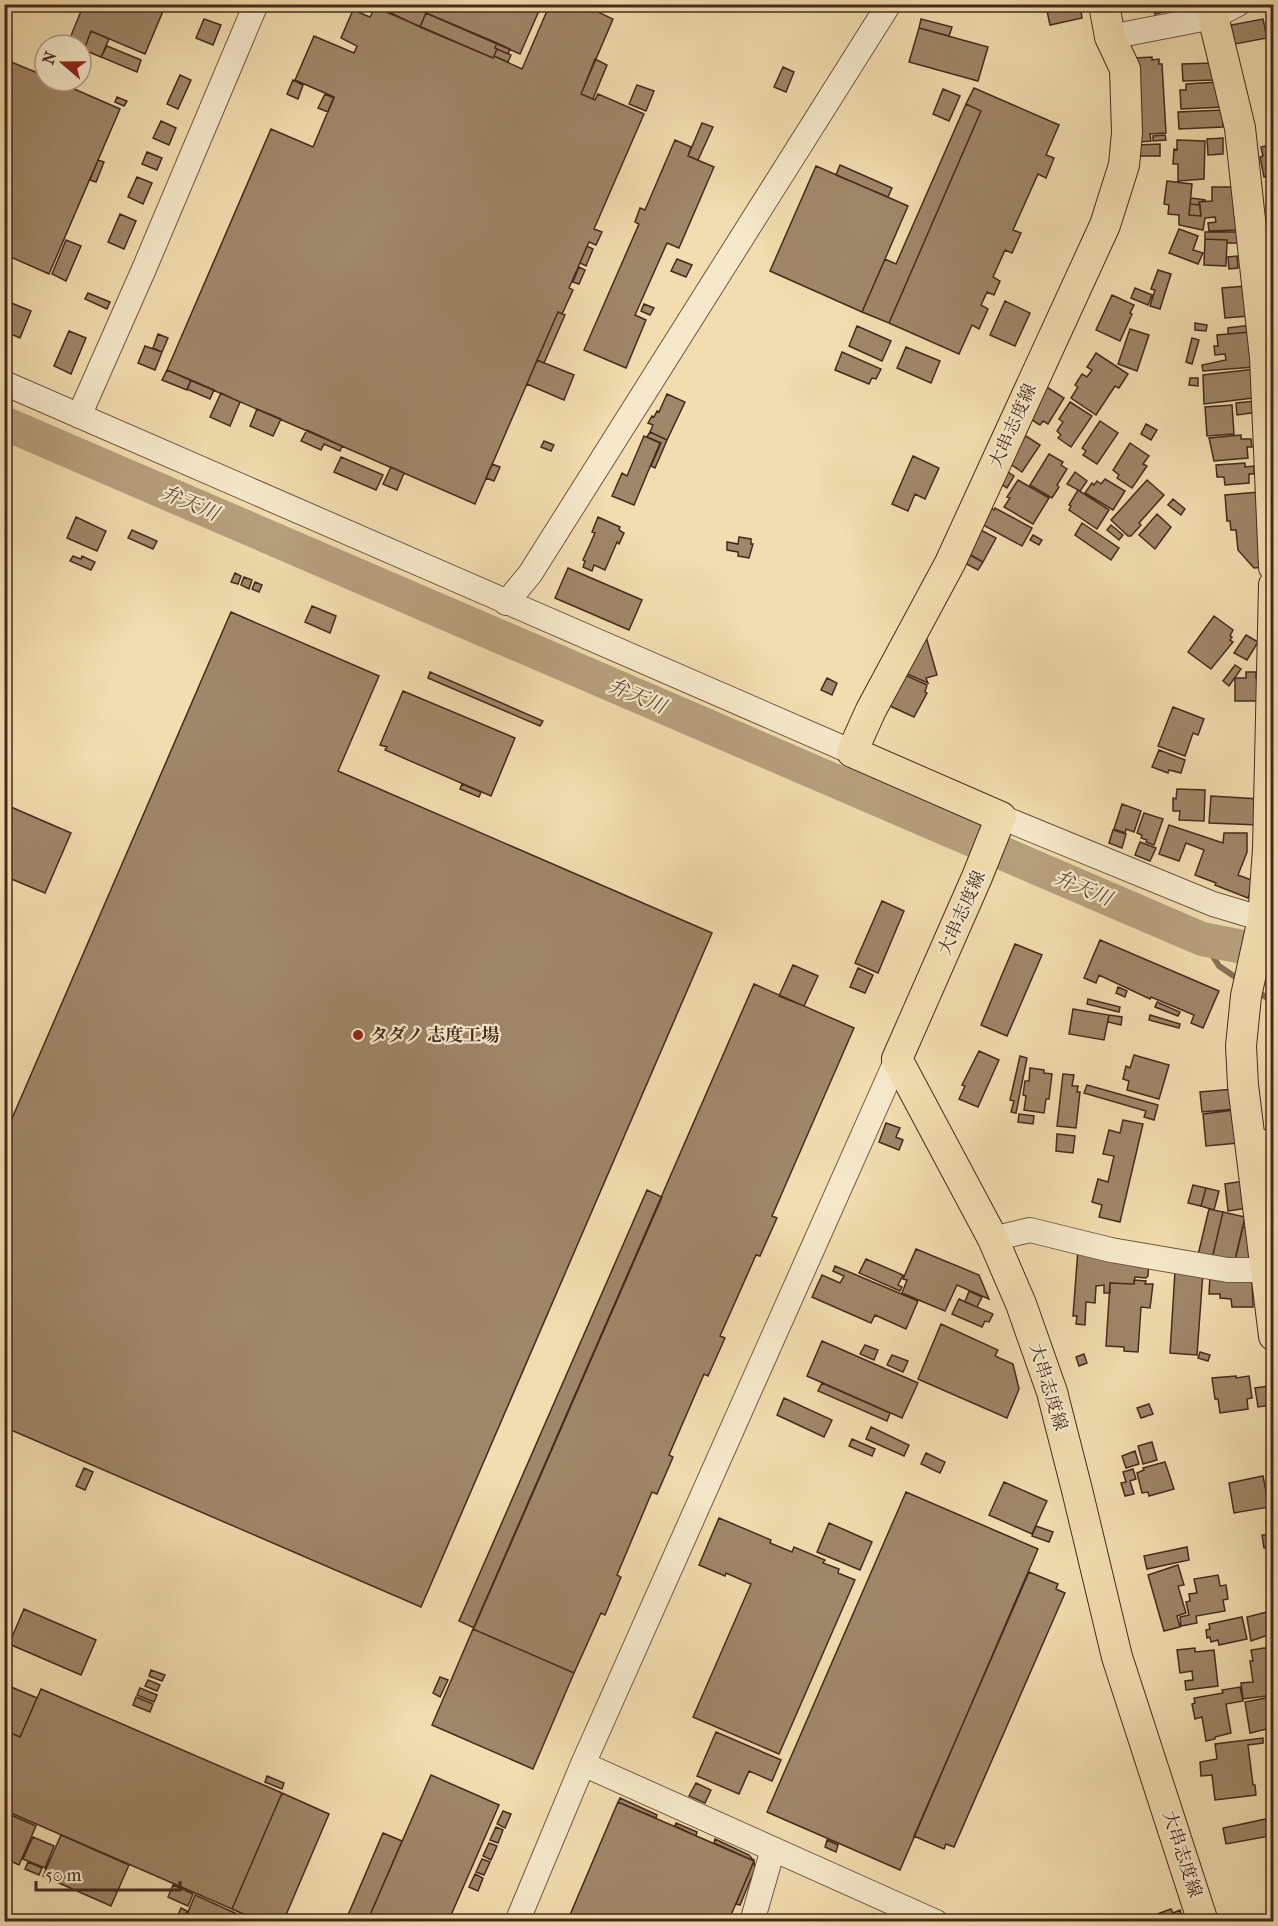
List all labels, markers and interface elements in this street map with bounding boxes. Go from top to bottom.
north arrow [33,33,93,93]
text: N [38,48,61,67]
street label: 大串志度線 [985,381,1041,471]
water label: 弁天川 [158,481,224,526]
water label: 弁天川 [605,674,671,719]
water label: 弁天川 [1051,866,1117,911]
street label: 大串志度線 [934,868,990,958]
place label: タダノ 志度工場 [370,1025,499,1046]
marker: タダノ 志度工場 [351,1028,365,1042]
street label: 大串志度線 [1025,1341,1071,1433]
street label: 大串志度線 [1158,1808,1206,1900]
scale bar [36,1854,180,1892]
text: 50 m [45,1865,82,1886]

